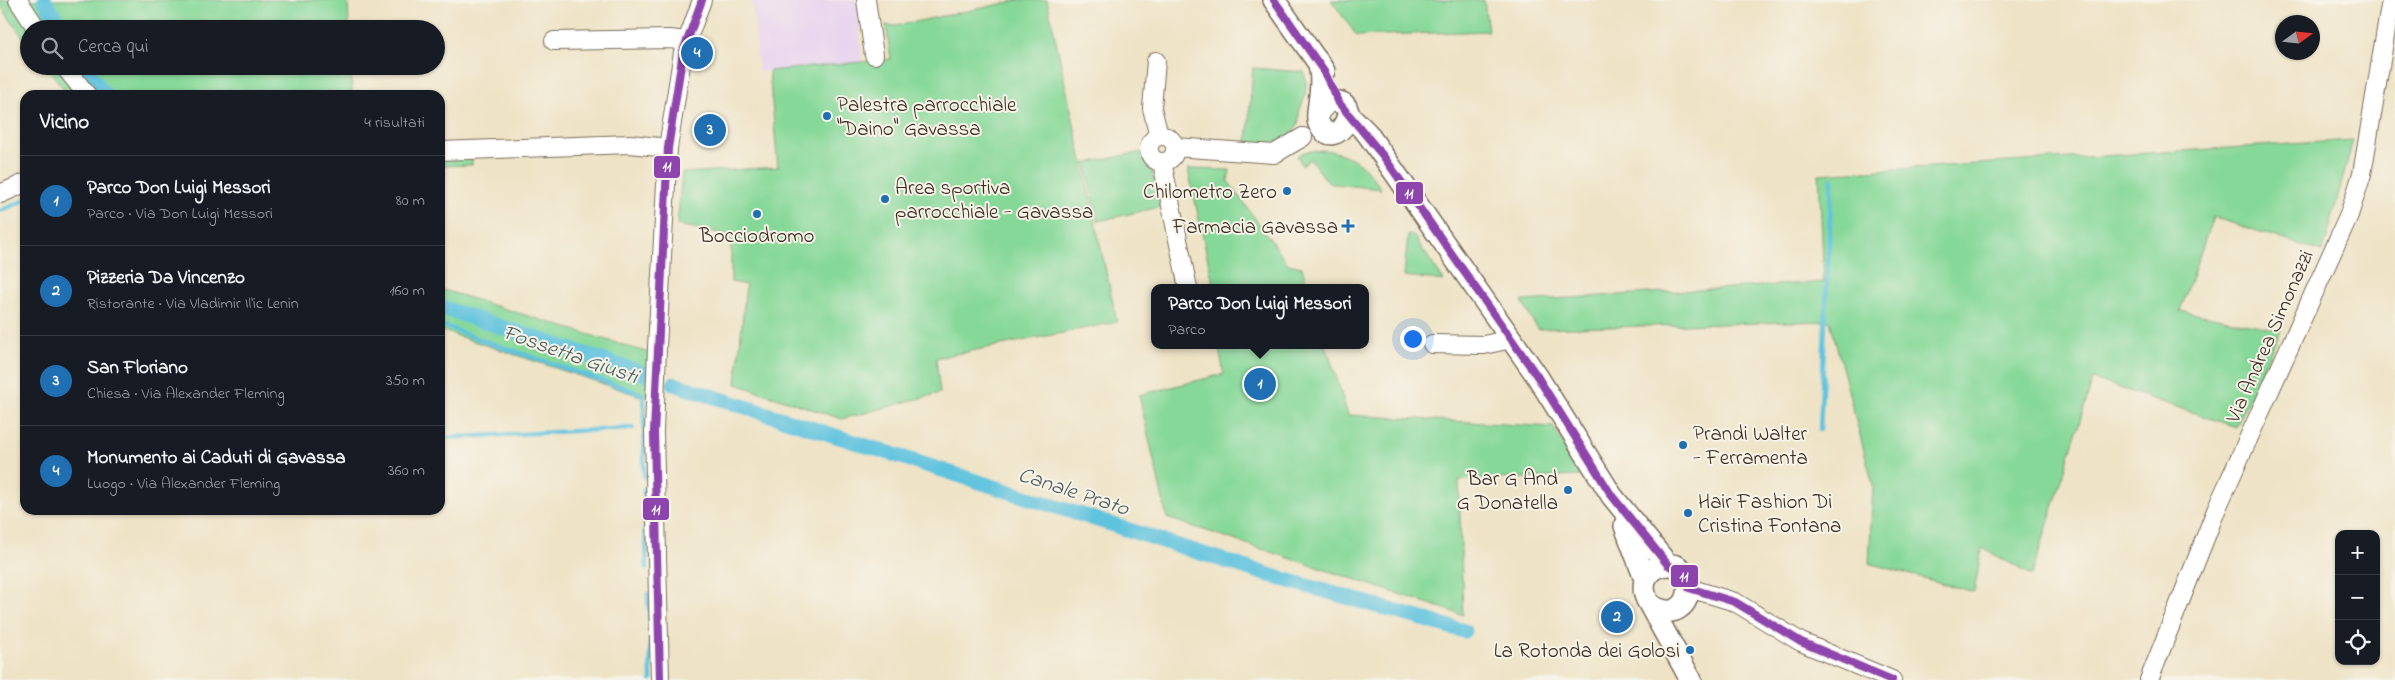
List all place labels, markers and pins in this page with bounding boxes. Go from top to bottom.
pin: 4 [681,34,713,72]
place label: Palestra parrocchiale "Daino" Gavassa [837,91,1017,145]
marker: Palestra parrocchiale "Daino" Gavassa [821,110,833,122]
pin: 3 [694,111,726,149]
place label: Area sportiva parrocchiale - Gavassa [895,174,1093,228]
place label: Chilometro Zero [1143,178,1277,208]
marker: Chilometro Zero [1281,185,1293,197]
marker: Area sportiva parrocchiale - Gavassa [879,193,891,205]
marker: Bocciodromo [751,208,763,220]
place label: Farmacia Gavassa [1172,213,1338,243]
marker: Farmacia Gavassa [1342,220,1354,232]
place label: Bocciodromo [699,222,814,252]
pin: 1 [1244,365,1276,403]
place label: Prandi Walter - Ferramenta [1693,420,1808,474]
marker: Prandi Walter - Ferramenta [1677,439,1689,451]
place label: Bar G And G Donatella [1457,465,1558,519]
marker: Bar G And G Donatella [1562,484,1574,496]
place label: Hair Fashion Di Cristina Fontana [1698,488,1841,542]
marker: Hair Fashion Di Cristina Fontana [1682,507,1694,519]
pin: 2 [1601,598,1633,636]
place label: La Rotonda dei Golosi [1494,637,1680,667]
marker: La Rotonda dei Golosi [1684,644,1696,656]

